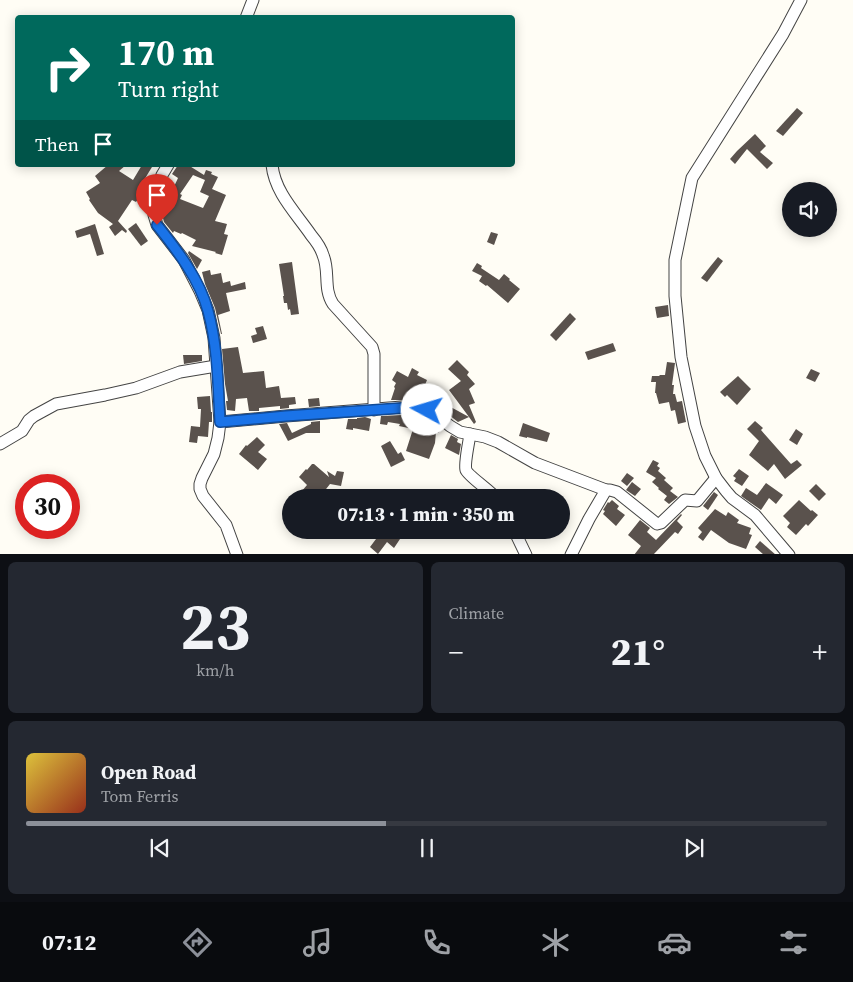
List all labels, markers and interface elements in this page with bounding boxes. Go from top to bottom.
text: 170 m [118,29,214,77]
icon: right [35,35,100,100]
text: Turn right [118,74,219,104]
icon: arrive [89,130,117,158]
text: Then [35,131,79,157]
pin [136,174,178,225]
icon: arrive [143,181,171,209]
map controls [782,182,837,237]
button: sound [782,182,837,237]
position arrow [400,383,452,435]
speed limit sign: 30 [15,474,80,539]
text: 07:13 · 1 min · 350 m [337,501,515,527]
text: 23 [180,582,250,671]
text: Climate [449,602,504,624]
text: 21° [611,626,665,678]
text: − [449,633,463,671]
text: + [812,633,827,671]
text: km/h [196,659,234,681]
text: Open Road [101,759,196,785]
text: Tom Ferris [101,785,179,807]
icon: previous [146,834,174,862]
icon: pause [413,834,441,862]
icon: next [680,834,708,862]
icon: directions [180,925,215,960]
icon: music [300,925,335,960]
icon: phone [419,925,454,960]
icon: climate [538,925,573,960]
icon: car [657,925,692,960]
icon: filters [776,925,811,960]
text: 07:12 [42,927,96,957]

